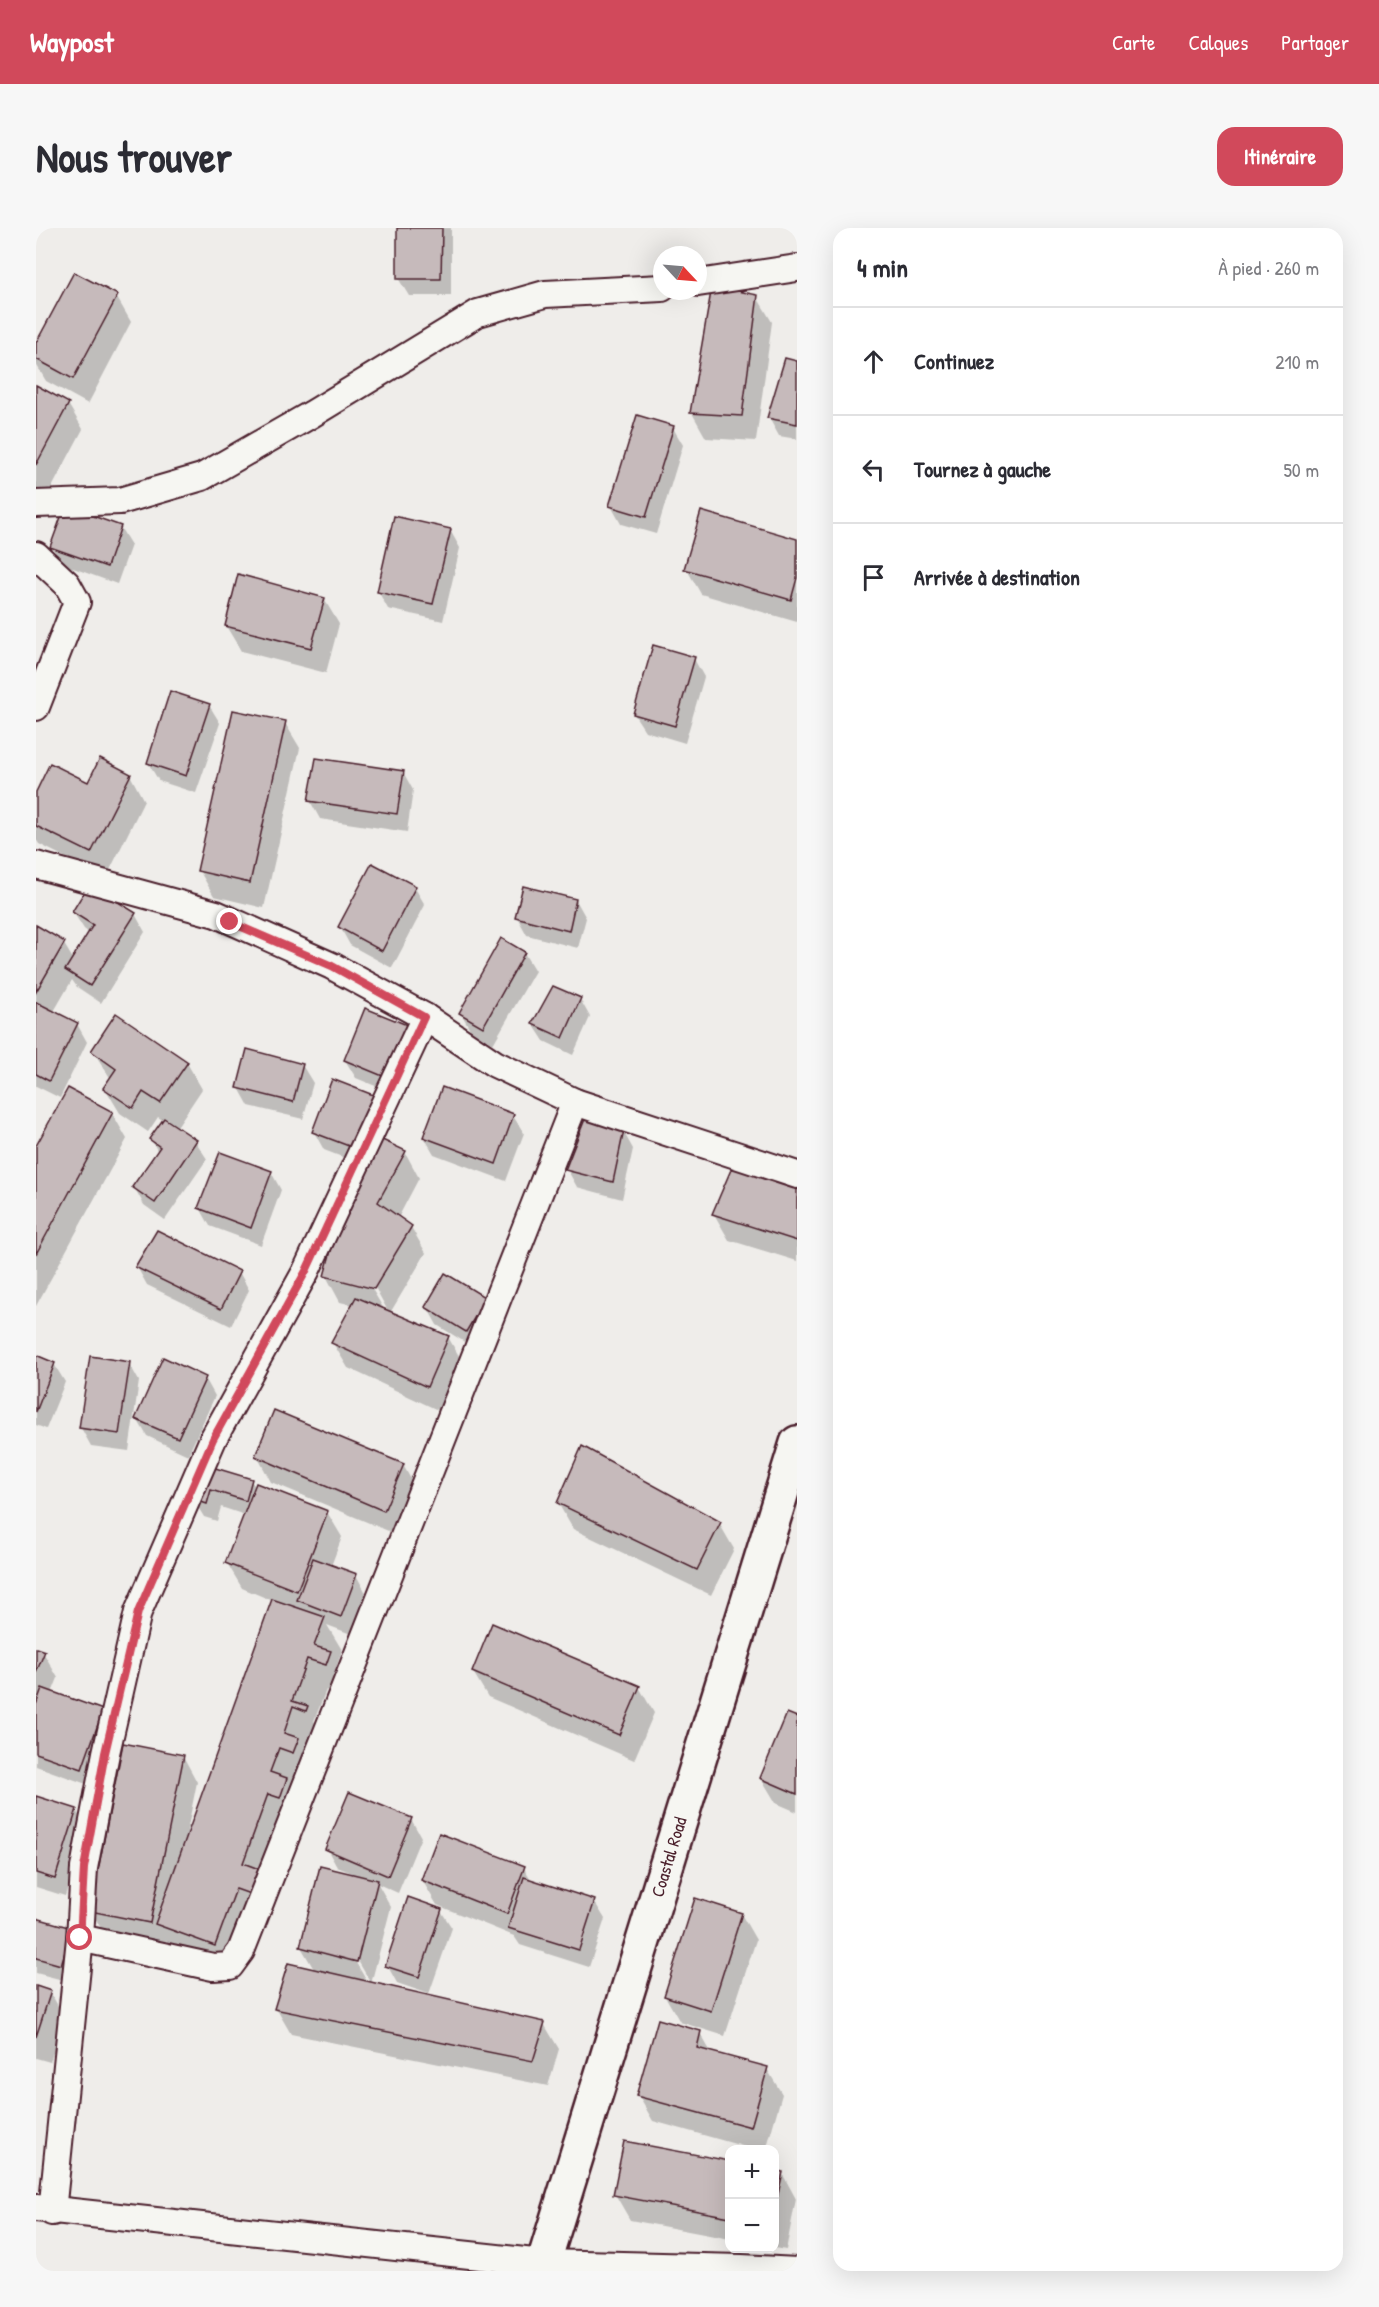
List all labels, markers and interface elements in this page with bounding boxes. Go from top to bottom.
text: Waypost [30,23,114,61]
text: Carte [1112,28,1155,57]
text: Calques [1188,28,1248,57]
text: Partager [1281,28,1349,57]
button: Itinéraire [1217,127,1343,186]
text: Nous trouver [36,128,232,185]
north arrow [653,246,707,300]
text: 4 min [857,250,908,285]
text: À pied · 260 m [1218,254,1319,281]
icon: ahead [857,345,890,378]
text: Continuez [914,346,994,376]
text: 210 m [1275,348,1319,375]
icon: left [857,453,890,486]
text: Tournez à gauche [914,454,1051,484]
text: 50 m [1283,456,1319,483]
icon: arrive [857,561,890,594]
text: Arrivée à destination [914,562,1080,592]
route end [216,908,242,934]
street label: Coastal Road [644,1814,693,1900]
route start [66,1924,92,1950]
map controls [725,2145,779,2253]
button: + [725,2145,779,2199]
button: − [725,2199,779,2253]

